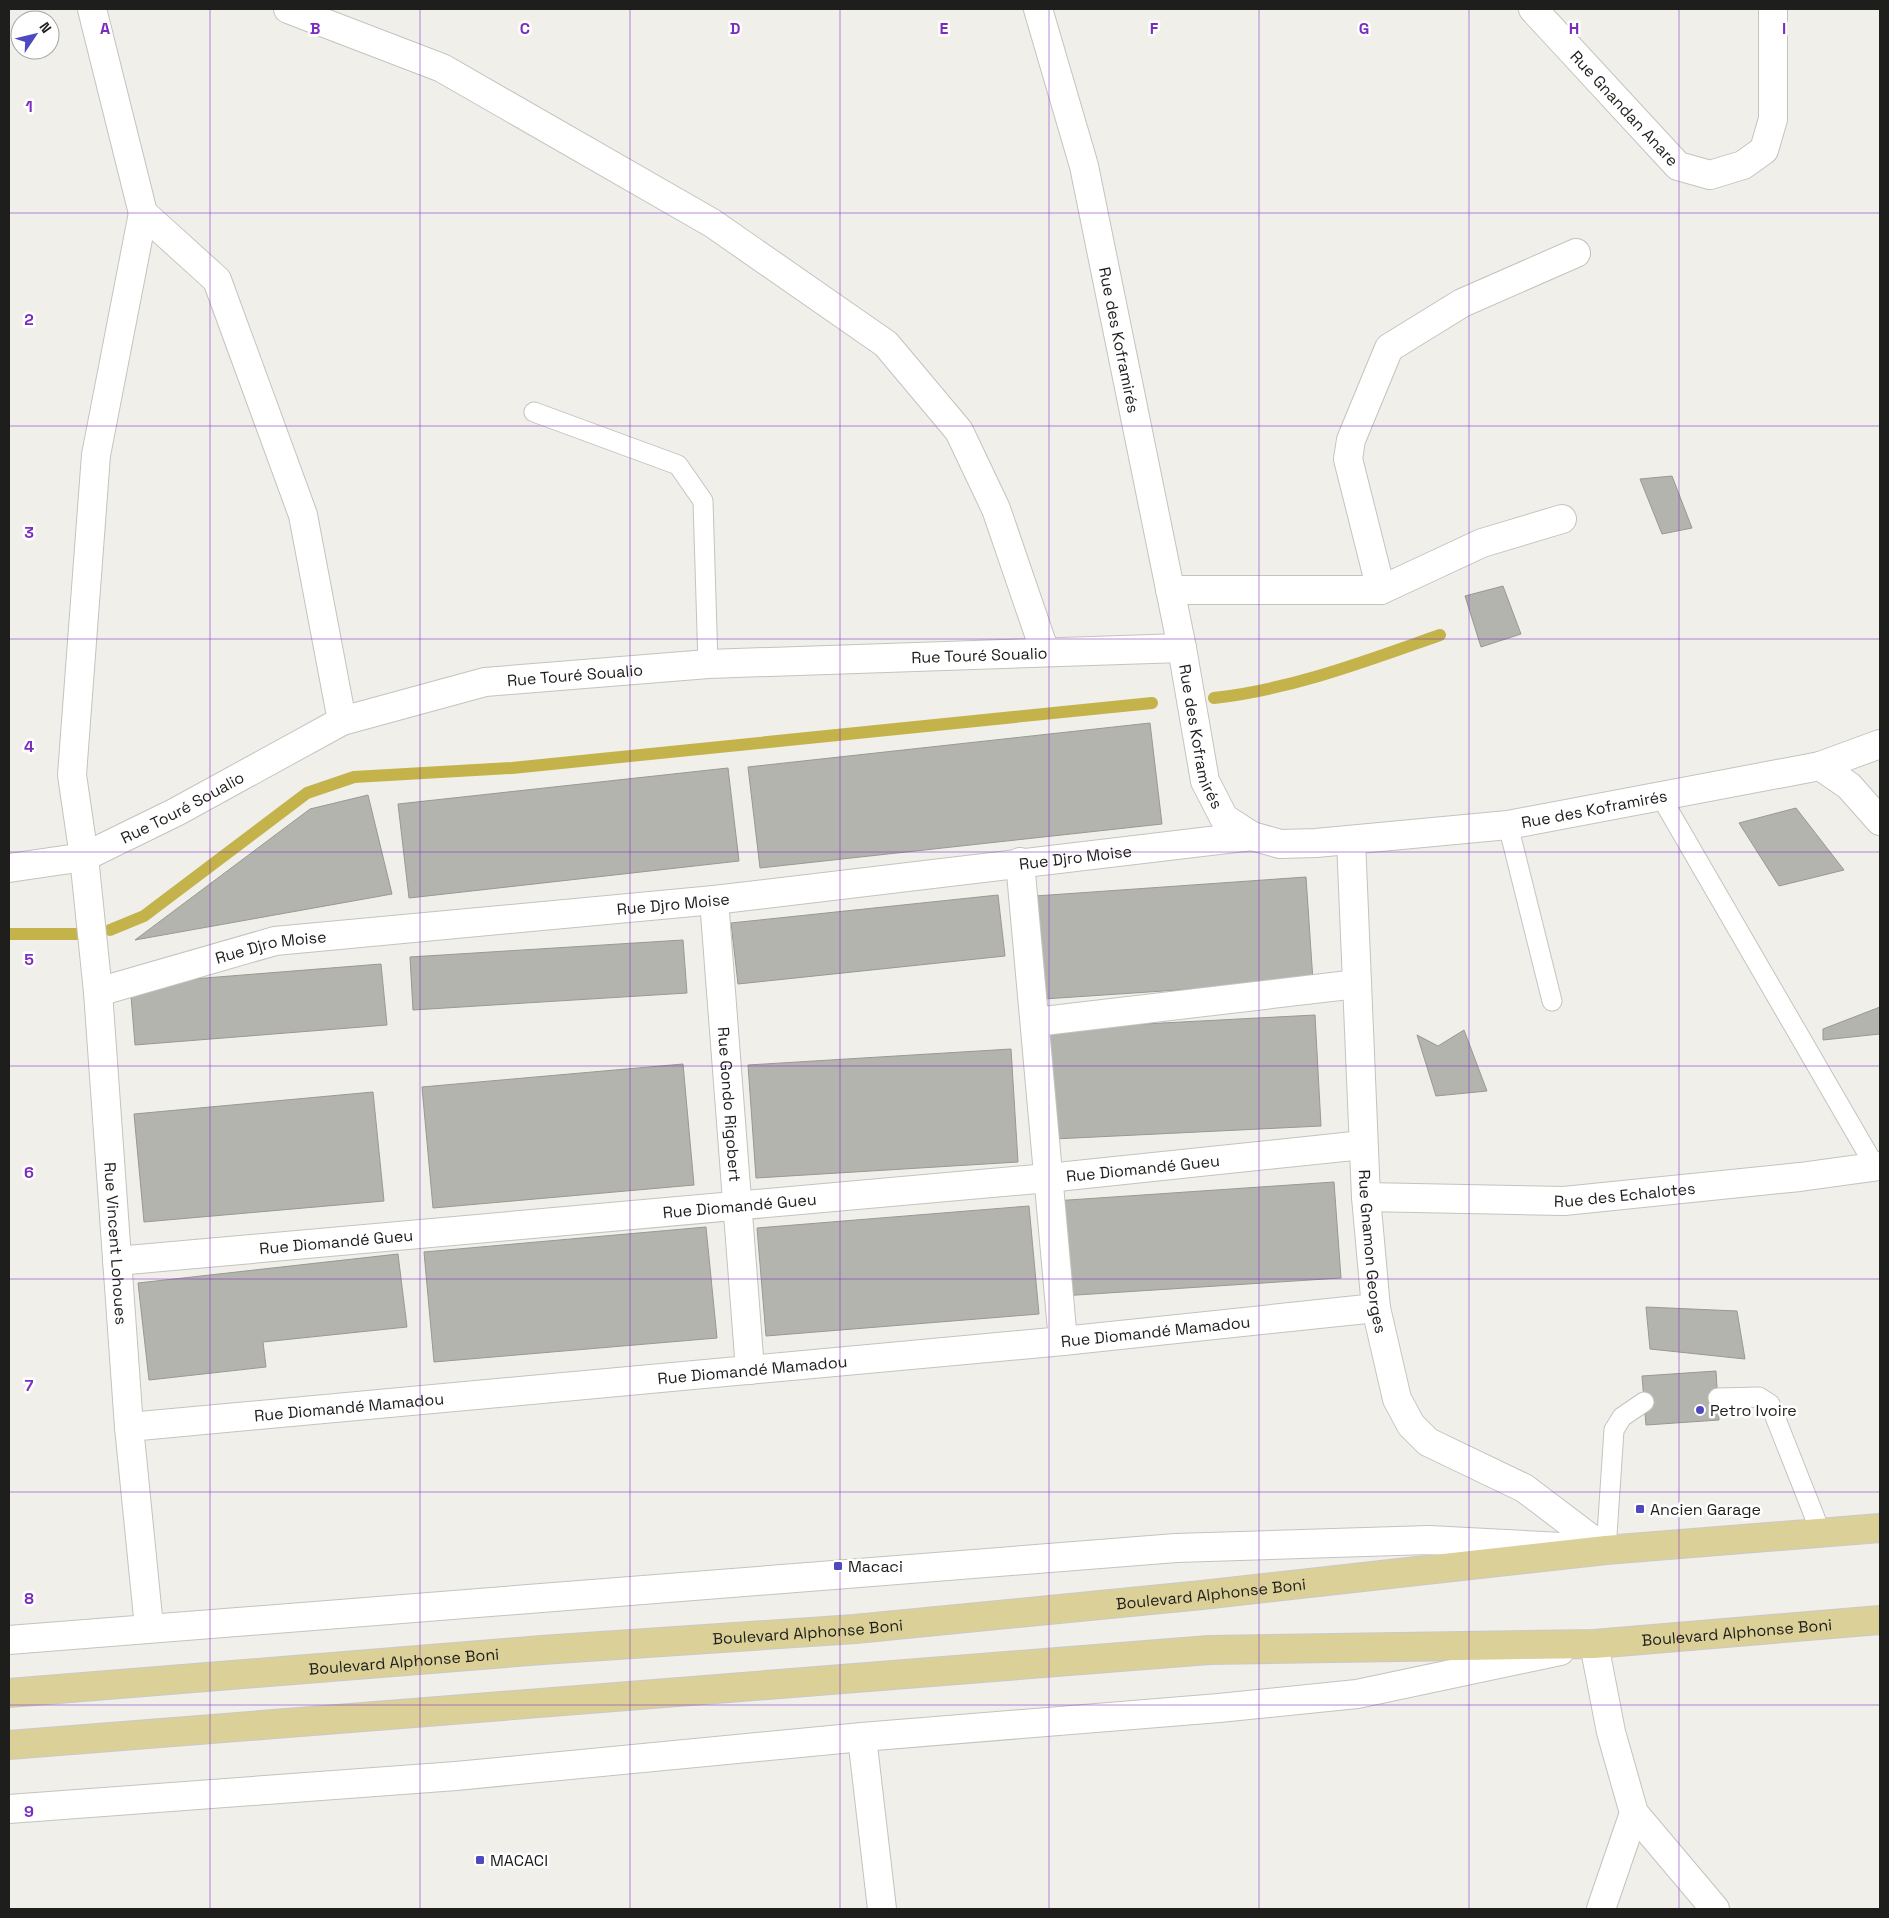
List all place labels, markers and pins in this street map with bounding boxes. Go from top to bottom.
place label: Petro Ivoire [1710,1400,1797,1421]
marker: Petro Ivoire [1694,1404,1706,1416]
place label: Ancien Garage [1650,1499,1761,1520]
marker: Ancien Garage [1634,1503,1646,1515]
place label: Macaci [848,1556,903,1577]
marker: Macaci [832,1560,844,1572]
place label: MACACI [490,1850,548,1871]
marker: MACACI [474,1854,486,1866]

